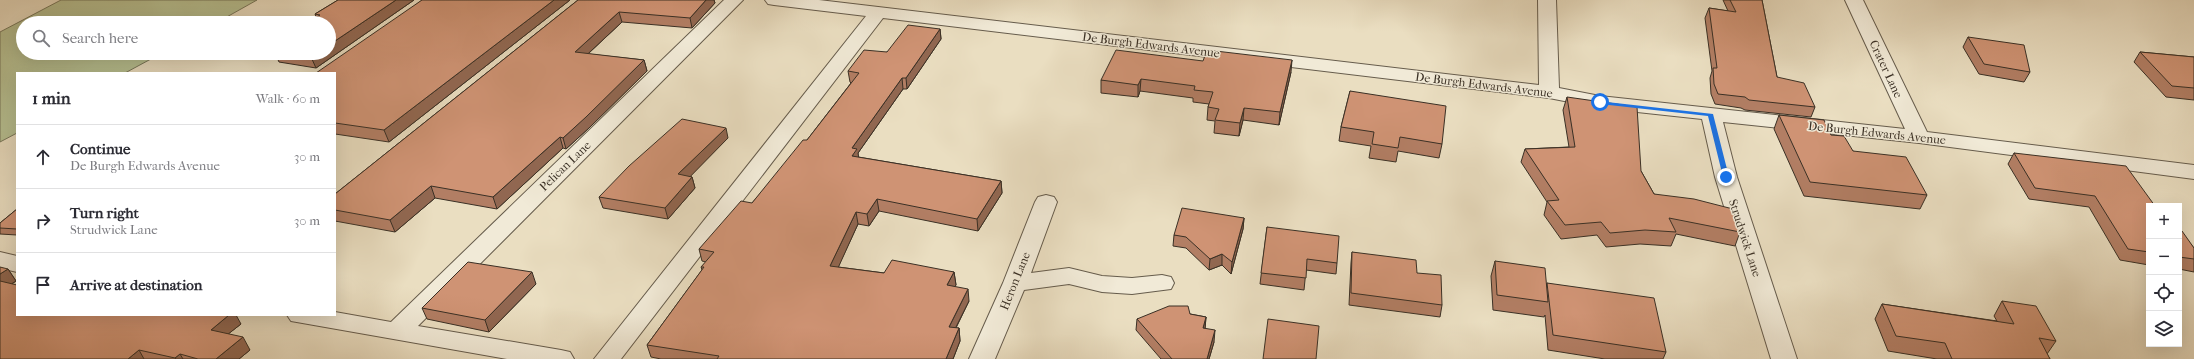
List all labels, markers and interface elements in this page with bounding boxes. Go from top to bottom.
search box [16,16,336,60]
icon: search [30,27,52,49]
text: Search here [62,29,138,47]
street label: De Burgh Edwards Avenue [1081,30,1221,60]
street label: Crater Lane [1867,38,1906,100]
street label: De Burgh Edwards Avenue [1414,70,1554,100]
text: 1 min [32,88,71,108]
text: Walk · 60 m [256,91,320,106]
route start [1591,93,1609,111]
street label: De Burgh Edwards Avenue [1807,119,1947,147]
street label: Pelican Lane [537,138,594,194]
text: Continue [70,140,130,158]
icon: ahead [32,146,54,168]
text: 30 m [294,149,320,164]
text: De Burgh Edwards Avenue [70,158,220,173]
route end [1717,168,1735,186]
street label: Strudwick Lane [1726,197,1764,279]
map controls [2146,203,2182,347]
button: + [2146,203,2182,239]
text: Turn right [70,204,139,222]
icon: right [32,210,54,232]
text: 30 m [294,213,320,228]
text: Strudwick Lane [70,222,158,237]
button: − [2146,239,2182,275]
street label: Heron Lane [997,250,1033,312]
icon: arrive [32,274,54,296]
button: locate [2146,275,2182,311]
text: Arrive at destination [70,276,202,294]
button: layers [2146,311,2182,347]

